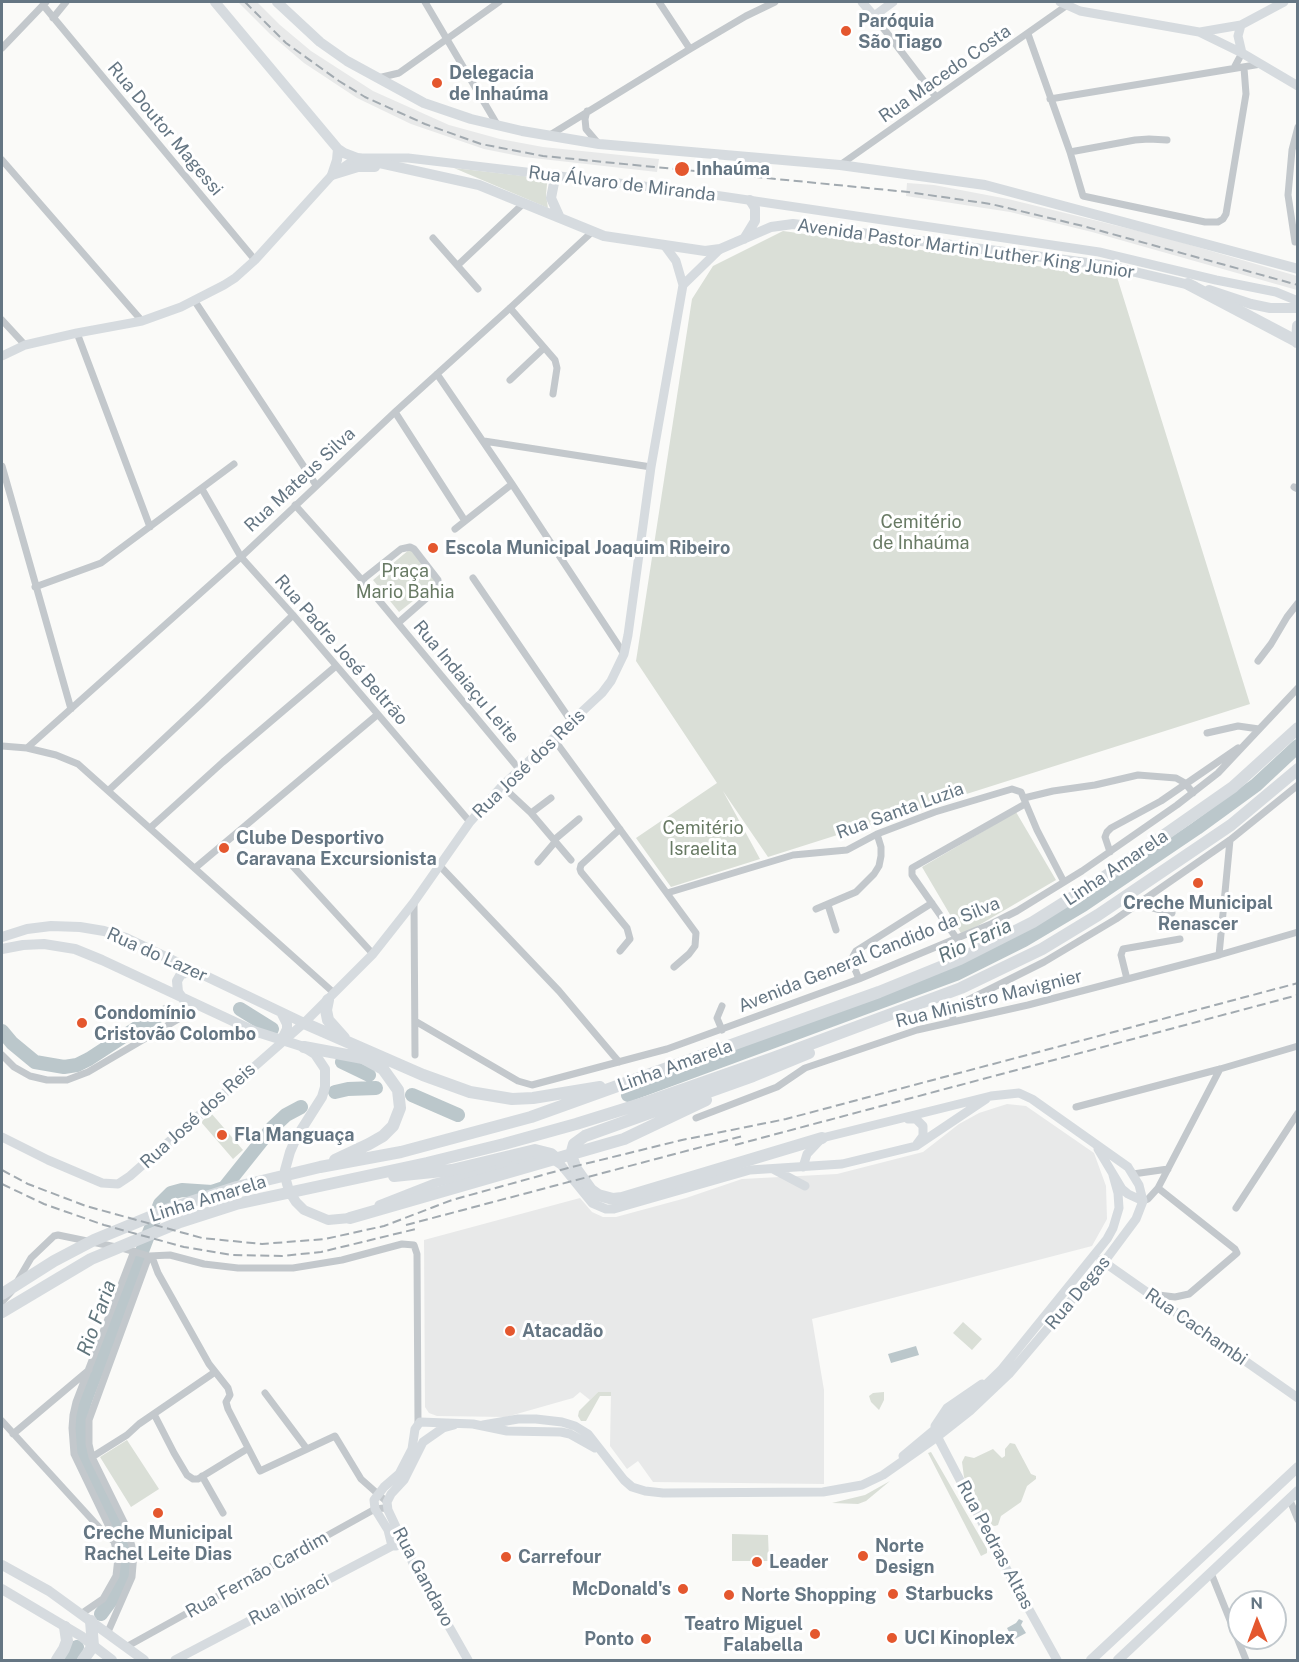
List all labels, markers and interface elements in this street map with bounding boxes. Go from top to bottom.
place label: Paróquia São Tiago [858,10,942,52]
street label: Rua Macedo Costa [875,20,1015,128]
marker: Paróquia São Tiago [839,24,853,38]
street label: Rua Doutor Magessi [103,58,227,200]
place label: Delegacia de Inhaúma [449,62,548,104]
marker: Delegacia de Inhaúma [430,76,444,90]
place label: Inhaúma [696,158,770,180]
marker: Inhaúma [673,160,691,178]
street label: Rua Álvaro de Miranda [527,162,717,206]
street label: Avenida Pastor Martin Luther King Junior [796,215,1136,283]
street label: Rua Mateus Silva [240,423,360,537]
park label: Cemitério de Inhaúma [872,511,970,554]
place label: Escola Municipal Joaquim Ribeiro [445,537,730,559]
marker: Escola Municipal Joaquim Ribeiro [426,541,440,555]
park label: Praça Mario Bahia [356,560,454,602]
street label: Rua Padre José Beltrão [270,570,412,730]
street label: Rua Indaiaçu Leite [408,616,524,748]
street label: Rua José dos Reis [468,705,590,823]
street label: Rua Santa Luzia [833,778,967,844]
park label: Cemitério Israelita [662,817,744,860]
street label: Linha Amarela [1060,825,1172,911]
place label: Clube Desportivo Caravana Excursionista [236,827,437,870]
marker: Clube Desportivo Caravana Excursionista [217,841,231,855]
marker: Creche Municipal Renascer [1191,876,1205,890]
place label: Creche Municipal Renascer [1123,892,1273,934]
street label: Avenida General Candido da Silva [735,893,1003,1017]
water label: Rio Faria [934,914,1016,968]
street label: Rua do Lazer [103,923,211,987]
street label: Rua Ministro Mavignier [893,965,1085,1033]
place label: Condomínio Cristovão Colombo [94,1002,256,1044]
marker: Condomínio Cristovão Colombo [75,1016,89,1030]
street label: Linha Amarela [615,1035,735,1097]
street label: Rua José dos Reis [136,1059,260,1173]
place label: Fla Manguaça [234,1124,355,1146]
marker: Fla Manguaça [215,1128,229,1142]
street label: Linha Amarela [147,1171,269,1227]
street label: Rua Degas [1041,1252,1115,1334]
water label: Rio Faria [72,1277,122,1359]
street label: Rua Cachambi [1141,1284,1251,1370]
place label: Atacadão [522,1320,603,1342]
marker: Atacadão [503,1324,517,1338]
street label: Rua Pedras Altas [952,1477,1038,1613]
marker: Creche Municipal Rachel Leite Dias [151,1506,165,1520]
place label: Creche Municipal Rachel Leite Dias [83,1522,233,1564]
street label: Rua Gandavo [388,1523,458,1631]
street label: Rua Fernão Cardim [182,1527,332,1623]
place label: Norte Design [875,1535,935,1578]
place label: Carrefour [518,1546,601,1568]
marker: Norte Design [856,1549,870,1563]
marker: Carrefour [499,1550,513,1564]
place label: Leader [769,1551,828,1573]
marker: Leader [750,1555,764,1569]
street label: Rua Ibiraci [245,1570,333,1630]
place label: McDonald's [572,1578,671,1600]
marker: McDonald's [676,1582,690,1596]
place label: Starbucks [905,1583,993,1605]
place label: Norte Shopping [741,1584,876,1606]
marker: Starbucks [886,1587,900,1601]
marker: Norte Shopping [722,1588,736,1602]
north arrow [1227,1590,1287,1650]
text: N [1250,1594,1263,1613]
place label: Teatro Miguel Falabella [684,1613,803,1656]
marker: Teatro Miguel Falabella [808,1627,822,1641]
place label: UCI Kinoplex [904,1627,1015,1649]
place label: Ponto [584,1628,634,1650]
marker: UCI Kinoplex [885,1631,899,1645]
marker: Ponto [639,1632,653,1646]

